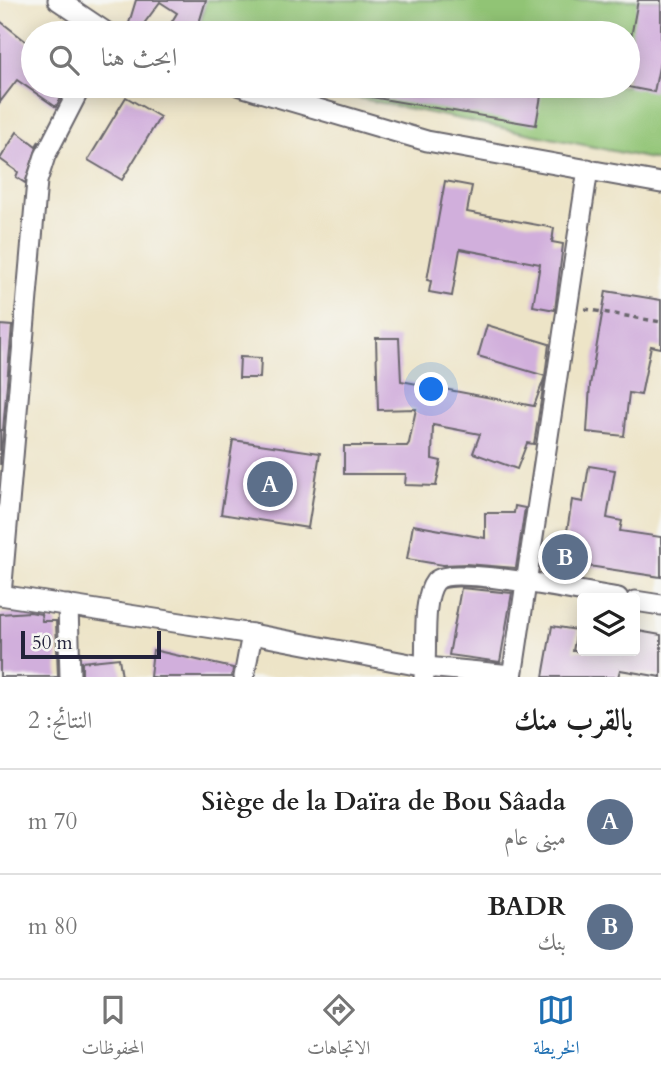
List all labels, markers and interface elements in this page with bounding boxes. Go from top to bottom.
search box [21,21,640,98]
text: ابحث هنا [101,40,177,75]
icon: search [45,41,83,79]
your location [414,372,448,406]
pin: A [247,458,293,510]
pin: B [542,531,588,583]
map controls [577,593,640,656]
button: layers [577,593,640,656]
scale bar [21,628,161,660]
text: 50 m [32,630,73,656]
text: بالقرب منك [514,700,633,741]
text: النتائج: 2 [28,705,92,736]
text: Siège de la Daïra de Bou Sâada [202,784,566,819]
text: 70 m [28,806,77,837]
text: A [601,806,619,837]
text: مبنى عام [504,822,566,853]
text: BADR [488,889,566,924]
text: 80 m [28,911,77,942]
text: B [602,911,618,942]
text: بنك [538,927,566,958]
tab: المحفوظات [81,991,144,1066]
tab: الاتجاهات [307,991,370,1066]
tab: الخريطة [533,991,580,1066]

